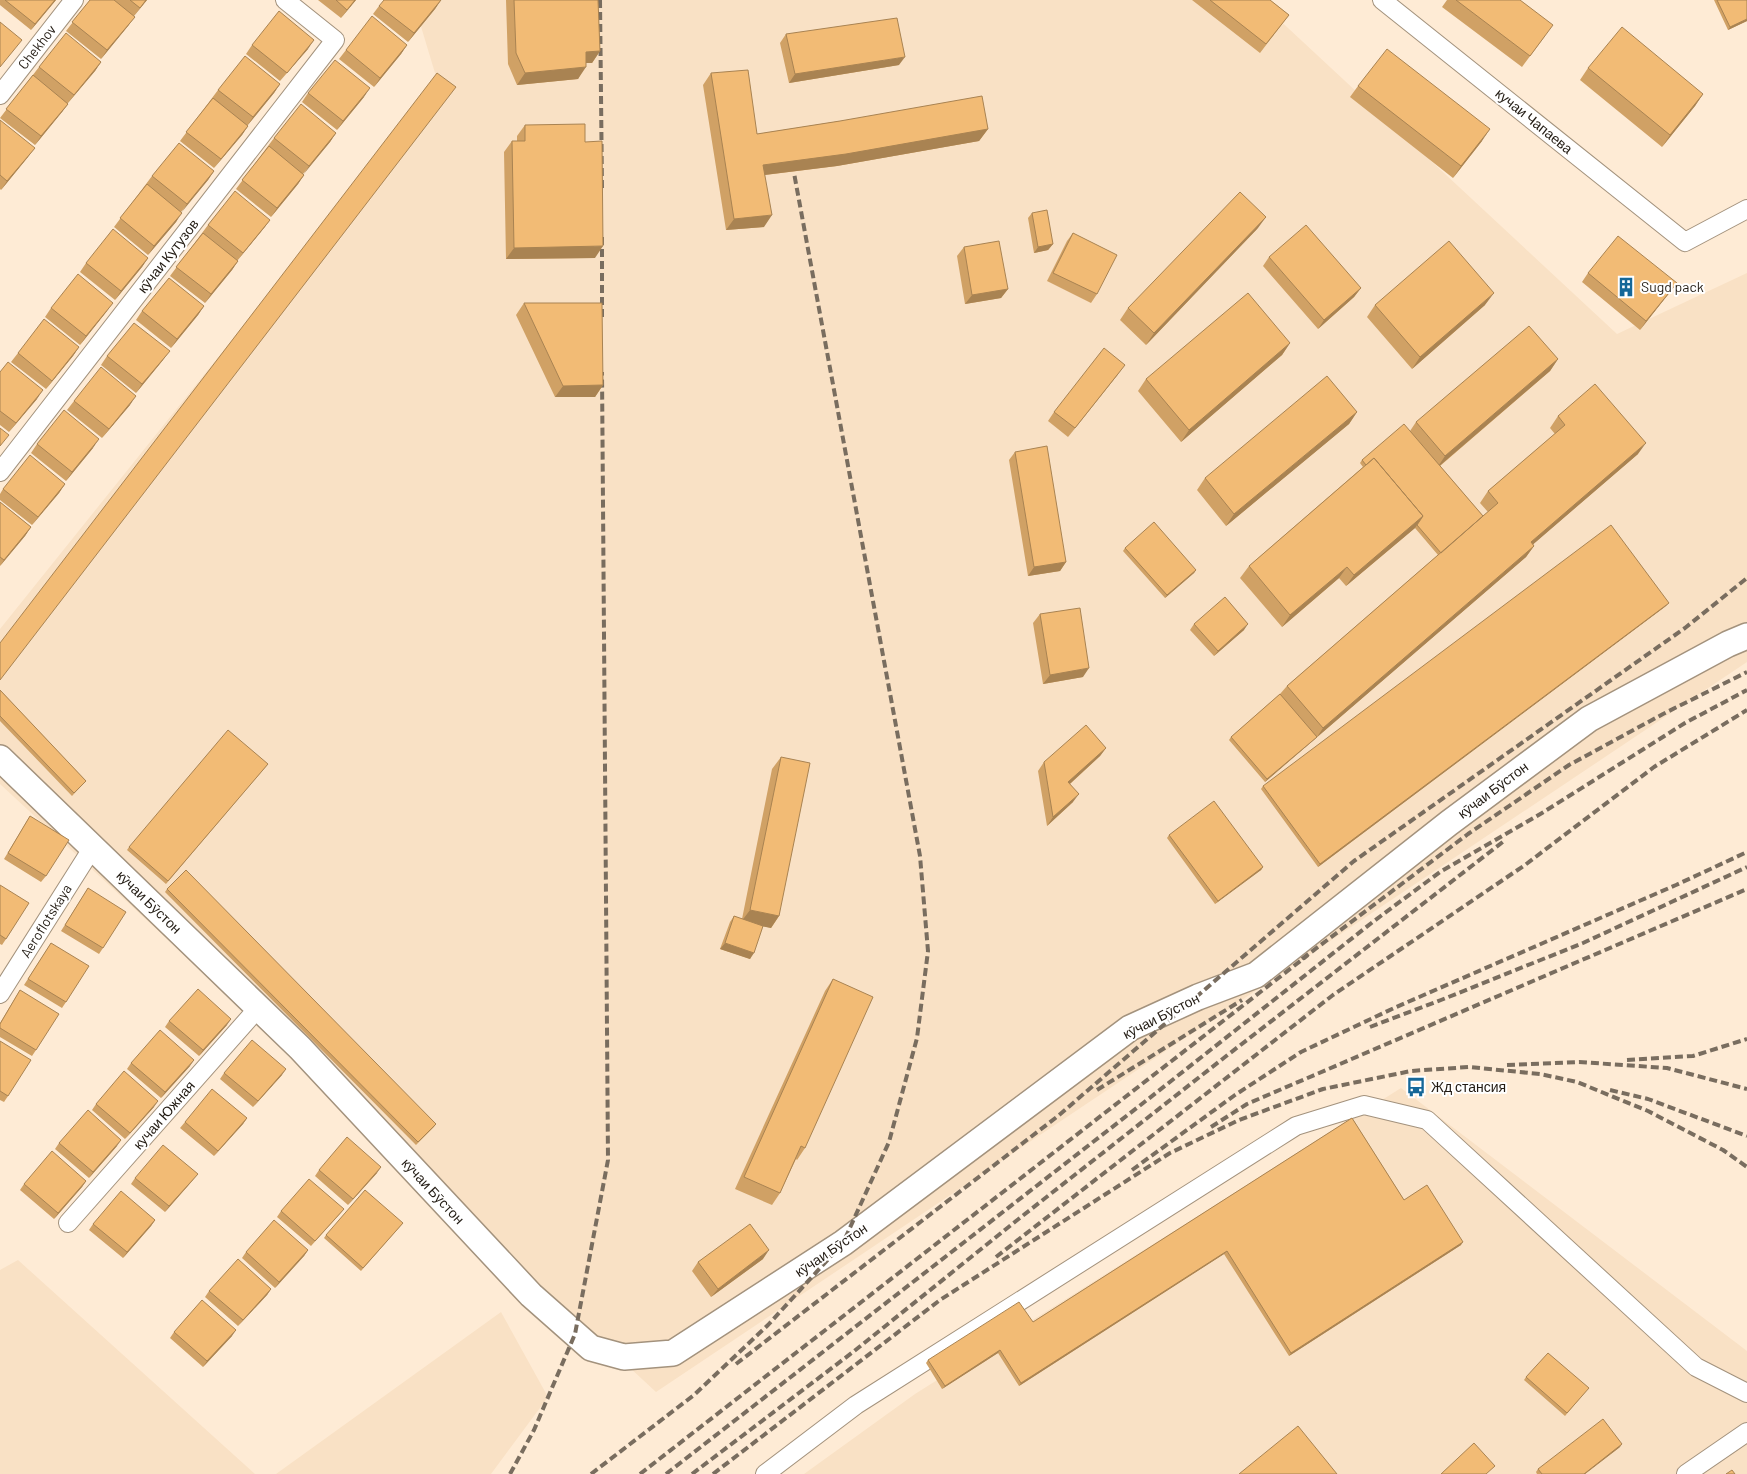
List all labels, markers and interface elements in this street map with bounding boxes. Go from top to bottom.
street label: Chekhov [14,21,59,72]
street label: кучаи Чапаева [1492,84,1576,157]
street label: кӯчаи Кутузов [133,215,202,296]
building icon: Sugd pack [1615,276,1637,298]
place label: Sugd pack [1641,278,1704,295]
street label: кӯчаи Бӯстон [1454,758,1531,822]
street label: кӯчаи Бӯстон [113,866,185,937]
street label: Aeroflotskaya [16,881,75,961]
street label: кӯчаи Бӯстон [1120,989,1202,1042]
bus stop icon: Жд стансия [1405,1076,1427,1098]
street label: кучаи Южная [129,1077,198,1153]
place label: Жд стансия [1431,1078,1506,1095]
street label: кӯчаи Бӯстон [399,1154,468,1227]
street label: кӯчаи Бӯстон [791,1219,870,1280]

